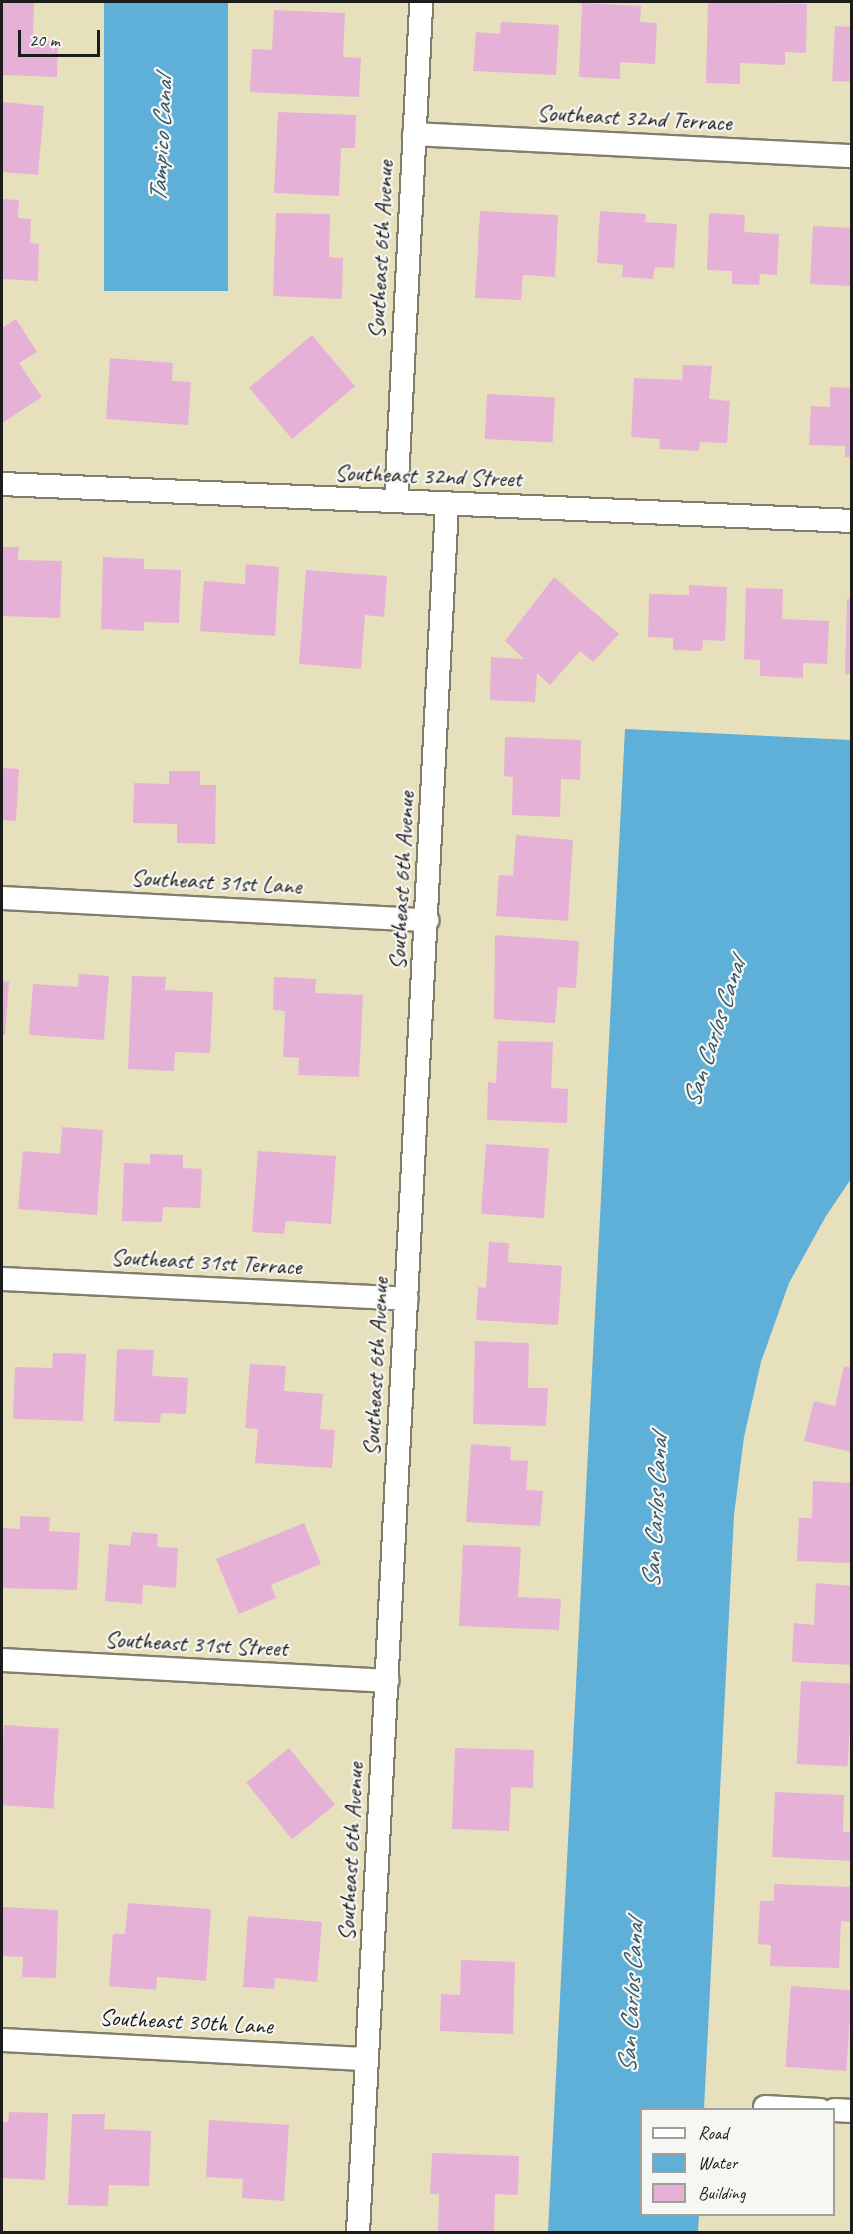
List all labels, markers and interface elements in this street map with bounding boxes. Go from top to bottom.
scale bar [21,18,104,56]
text: 20 m [29,29,60,51]
water label: Tampico Canal [142,77,180,203]
street label: Southeast 32nd Terrace [535,98,733,138]
street label: Southeast 6th Avenue [362,160,400,340]
street label: Southeast 32nd Street [334,458,522,494]
street label: Southeast 6th Avenue [383,791,421,971]
street label: Southeast 31st Lane [130,863,302,901]
water label: San Carlos Canal [675,955,753,1111]
street label: Southeast 31st Terrace [110,1243,302,1281]
street label: Southeast 6th Avenue [357,1277,395,1457]
water label: San Carlos Canal [635,1434,675,1590]
street label: Southeast 31st Street [104,1625,288,1663]
street label: Southeast 6th Avenue [332,1762,370,1942]
water label: San Carlos Canal [611,1919,651,2075]
street label: Southeast 30th Lane [99,2003,273,2041]
legend [640,2108,835,2216]
text: Road [698,2122,728,2144]
text: Water [698,2152,737,2174]
text: Building [698,2182,745,2204]

